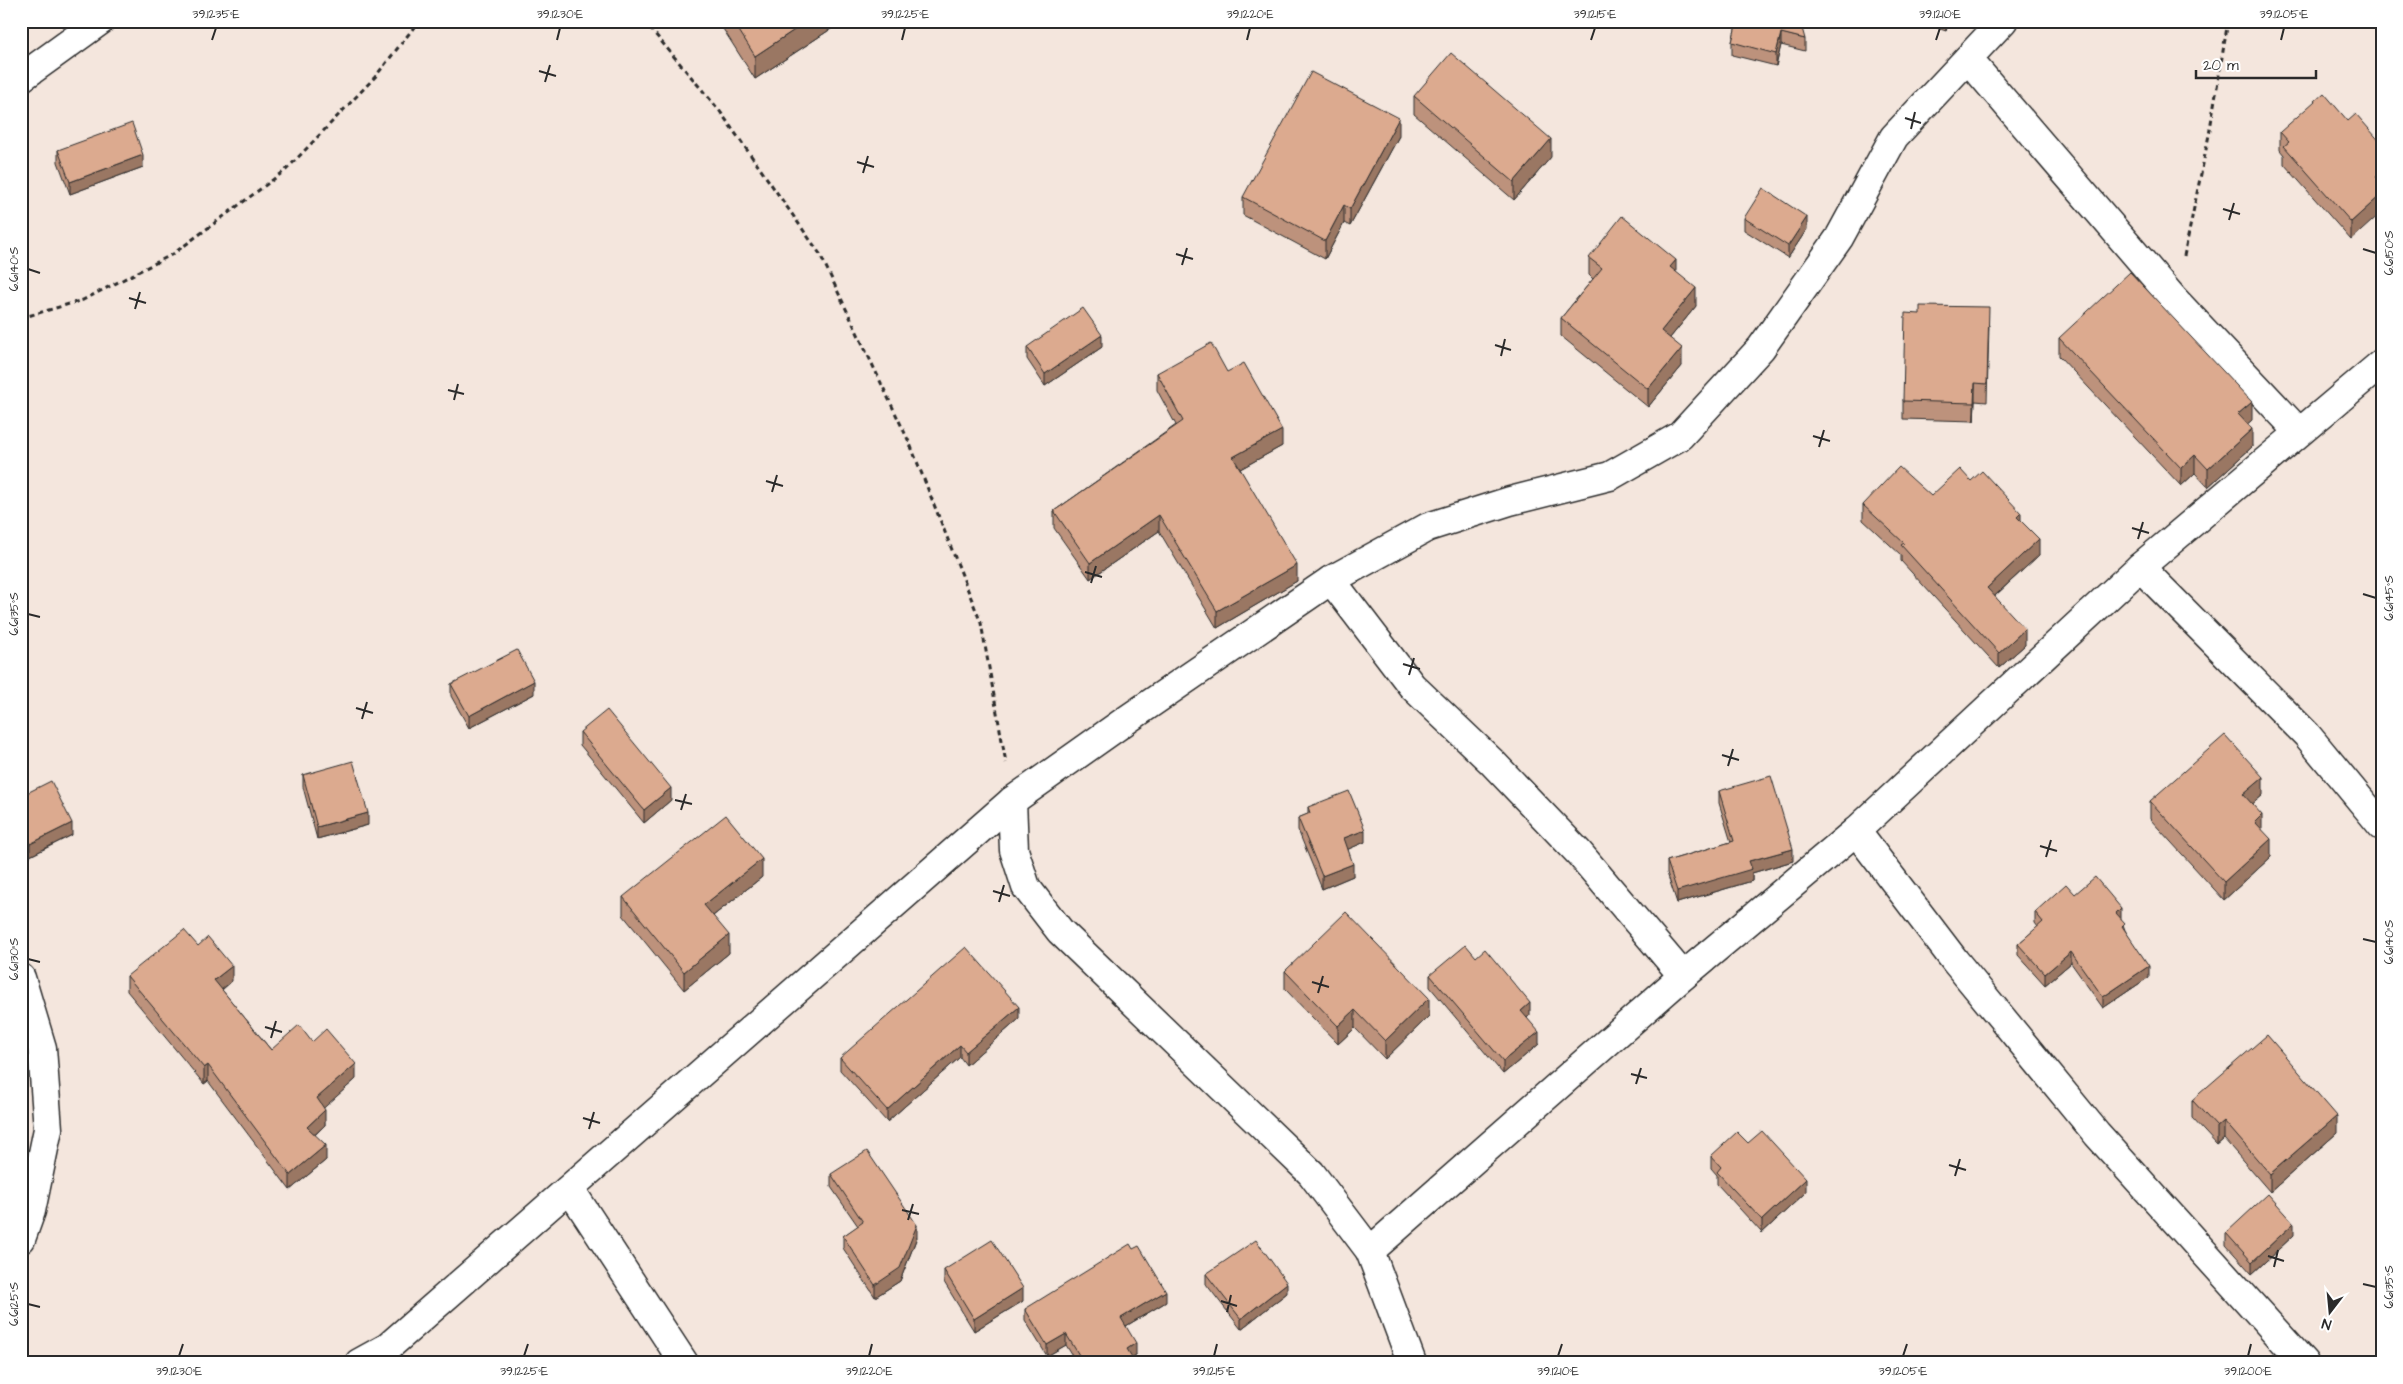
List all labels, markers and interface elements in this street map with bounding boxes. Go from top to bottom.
text: 39.1235°E [192,6,240,23]
text: 39.1230°E [537,6,583,23]
text: 39.1225°E [881,6,929,23]
text: 39.1220°E [1226,6,1274,23]
text: 39.1215°E [1574,6,1616,23]
text: 39.1210°E [1919,6,1961,23]
text: 39.1205°E [2260,6,2308,23]
scale bar [2196,48,2316,80]
text: 20 m [2203,55,2239,76]
text: 6.6150°S [2381,230,2398,275]
text: 6.6140°S [6,247,23,291]
text: 6.6145°S [2381,575,2398,621]
text: 6.6135°S [6,592,23,636]
text: 6.6140°S [2381,920,2398,964]
text: 6.6130°S [6,938,23,980]
text: 6.6135°S [2381,1265,2398,1309]
text: 6.6125°S [6,1282,23,1326]
north arrow [2306,1286,2356,1336]
text: N [2320,1313,2334,1334]
text: 39.1230°E [156,1363,202,1380]
text: 39.1225°E [500,1363,548,1380]
text: 39.1220°E [845,1363,893,1380]
text: 39.1215°E [1193,1363,1235,1380]
text: 39.1210°E [1537,1363,1579,1380]
text: 39.1205°E [1879,1363,1927,1380]
text: 39.1200°E [2224,1363,2272,1380]

